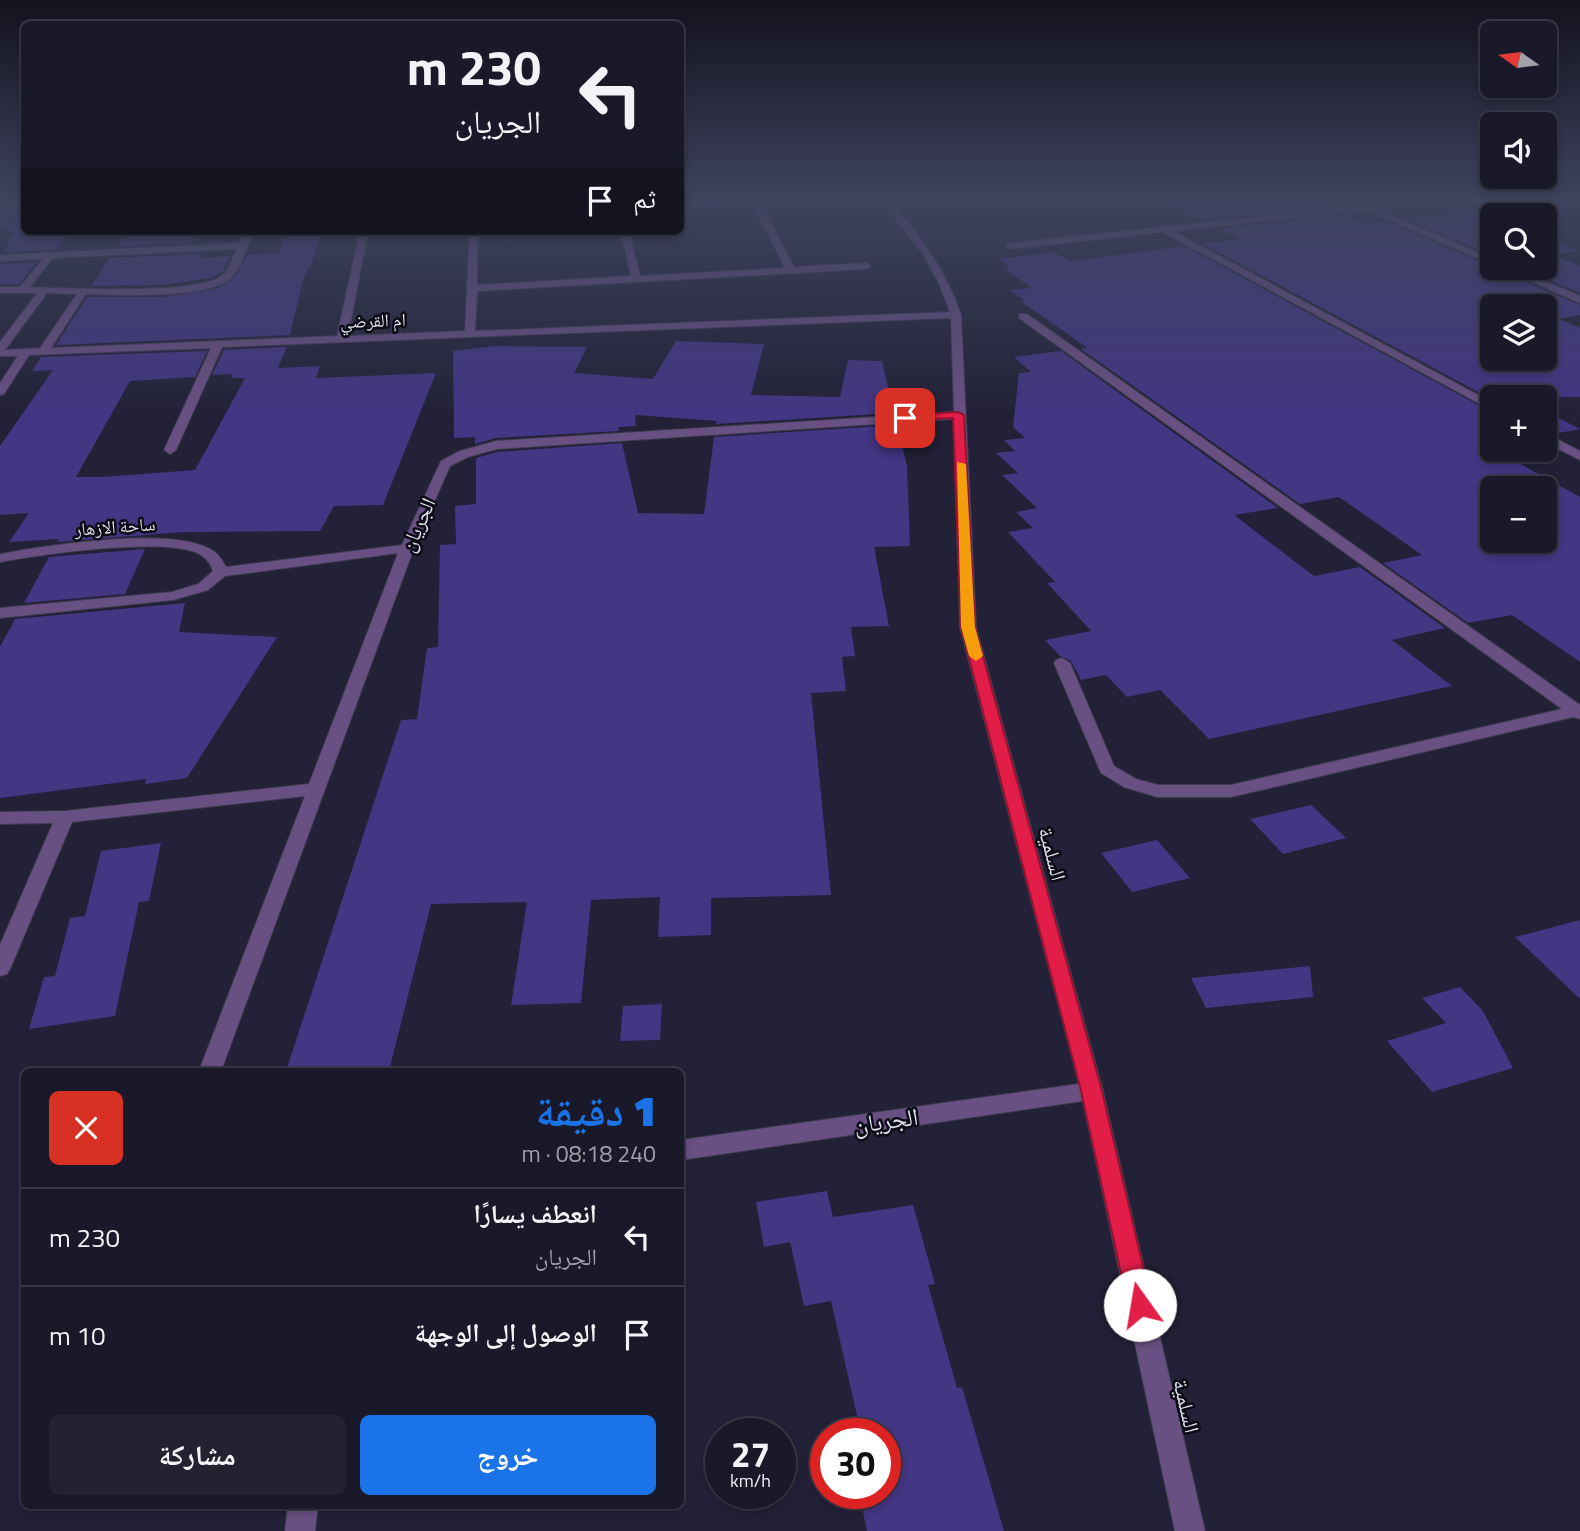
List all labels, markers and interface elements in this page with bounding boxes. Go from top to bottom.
north arrow [1480,21,1558,98]
map controls [1480,21,1557,553]
text: 230 m [407,29,541,104]
icon: left [565,49,656,140]
text: الجريان [455,97,541,145]
button: sound [1480,112,1557,189]
text: ثم [633,179,656,218]
icon: arrive [581,182,619,220]
button: search [1480,203,1557,280]
button: layers [1480,294,1557,371]
street label: ام القرضي [340,306,406,337]
button: + [1480,385,1557,462]
pin [875,388,935,448]
icon: arrive [886,399,924,437]
button: − [1480,476,1557,553]
street label: الجريان [391,492,443,557]
street label: ساحة الازهار [73,510,156,543]
street label: السلمية [1030,823,1075,884]
text: 1 دقيقة [536,1078,656,1142]
button: close [49,1091,123,1165]
street label: الجريان [851,1098,920,1142]
text: 240 m · 08:18 [521,1136,656,1171]
text: انعطف يسارًا [473,1194,597,1233]
text: 230 m [49,1218,120,1257]
icon: left [618,1218,656,1256]
text: الجريان [535,1239,597,1274]
position arrow [1103,1268,1177,1342]
text: الوصول إلى الوجهة [415,1313,597,1352]
text: 10 m [49,1316,106,1355]
icon: arrive [618,1316,656,1354]
street label: السلمية [1165,1376,1209,1436]
button: مشاركة [49,1415,346,1495]
button: خروج [360,1415,656,1495]
speed limit sign: 30 [810,1418,901,1509]
text: 27 [731,1427,770,1481]
text: km/h [730,1467,771,1494]

